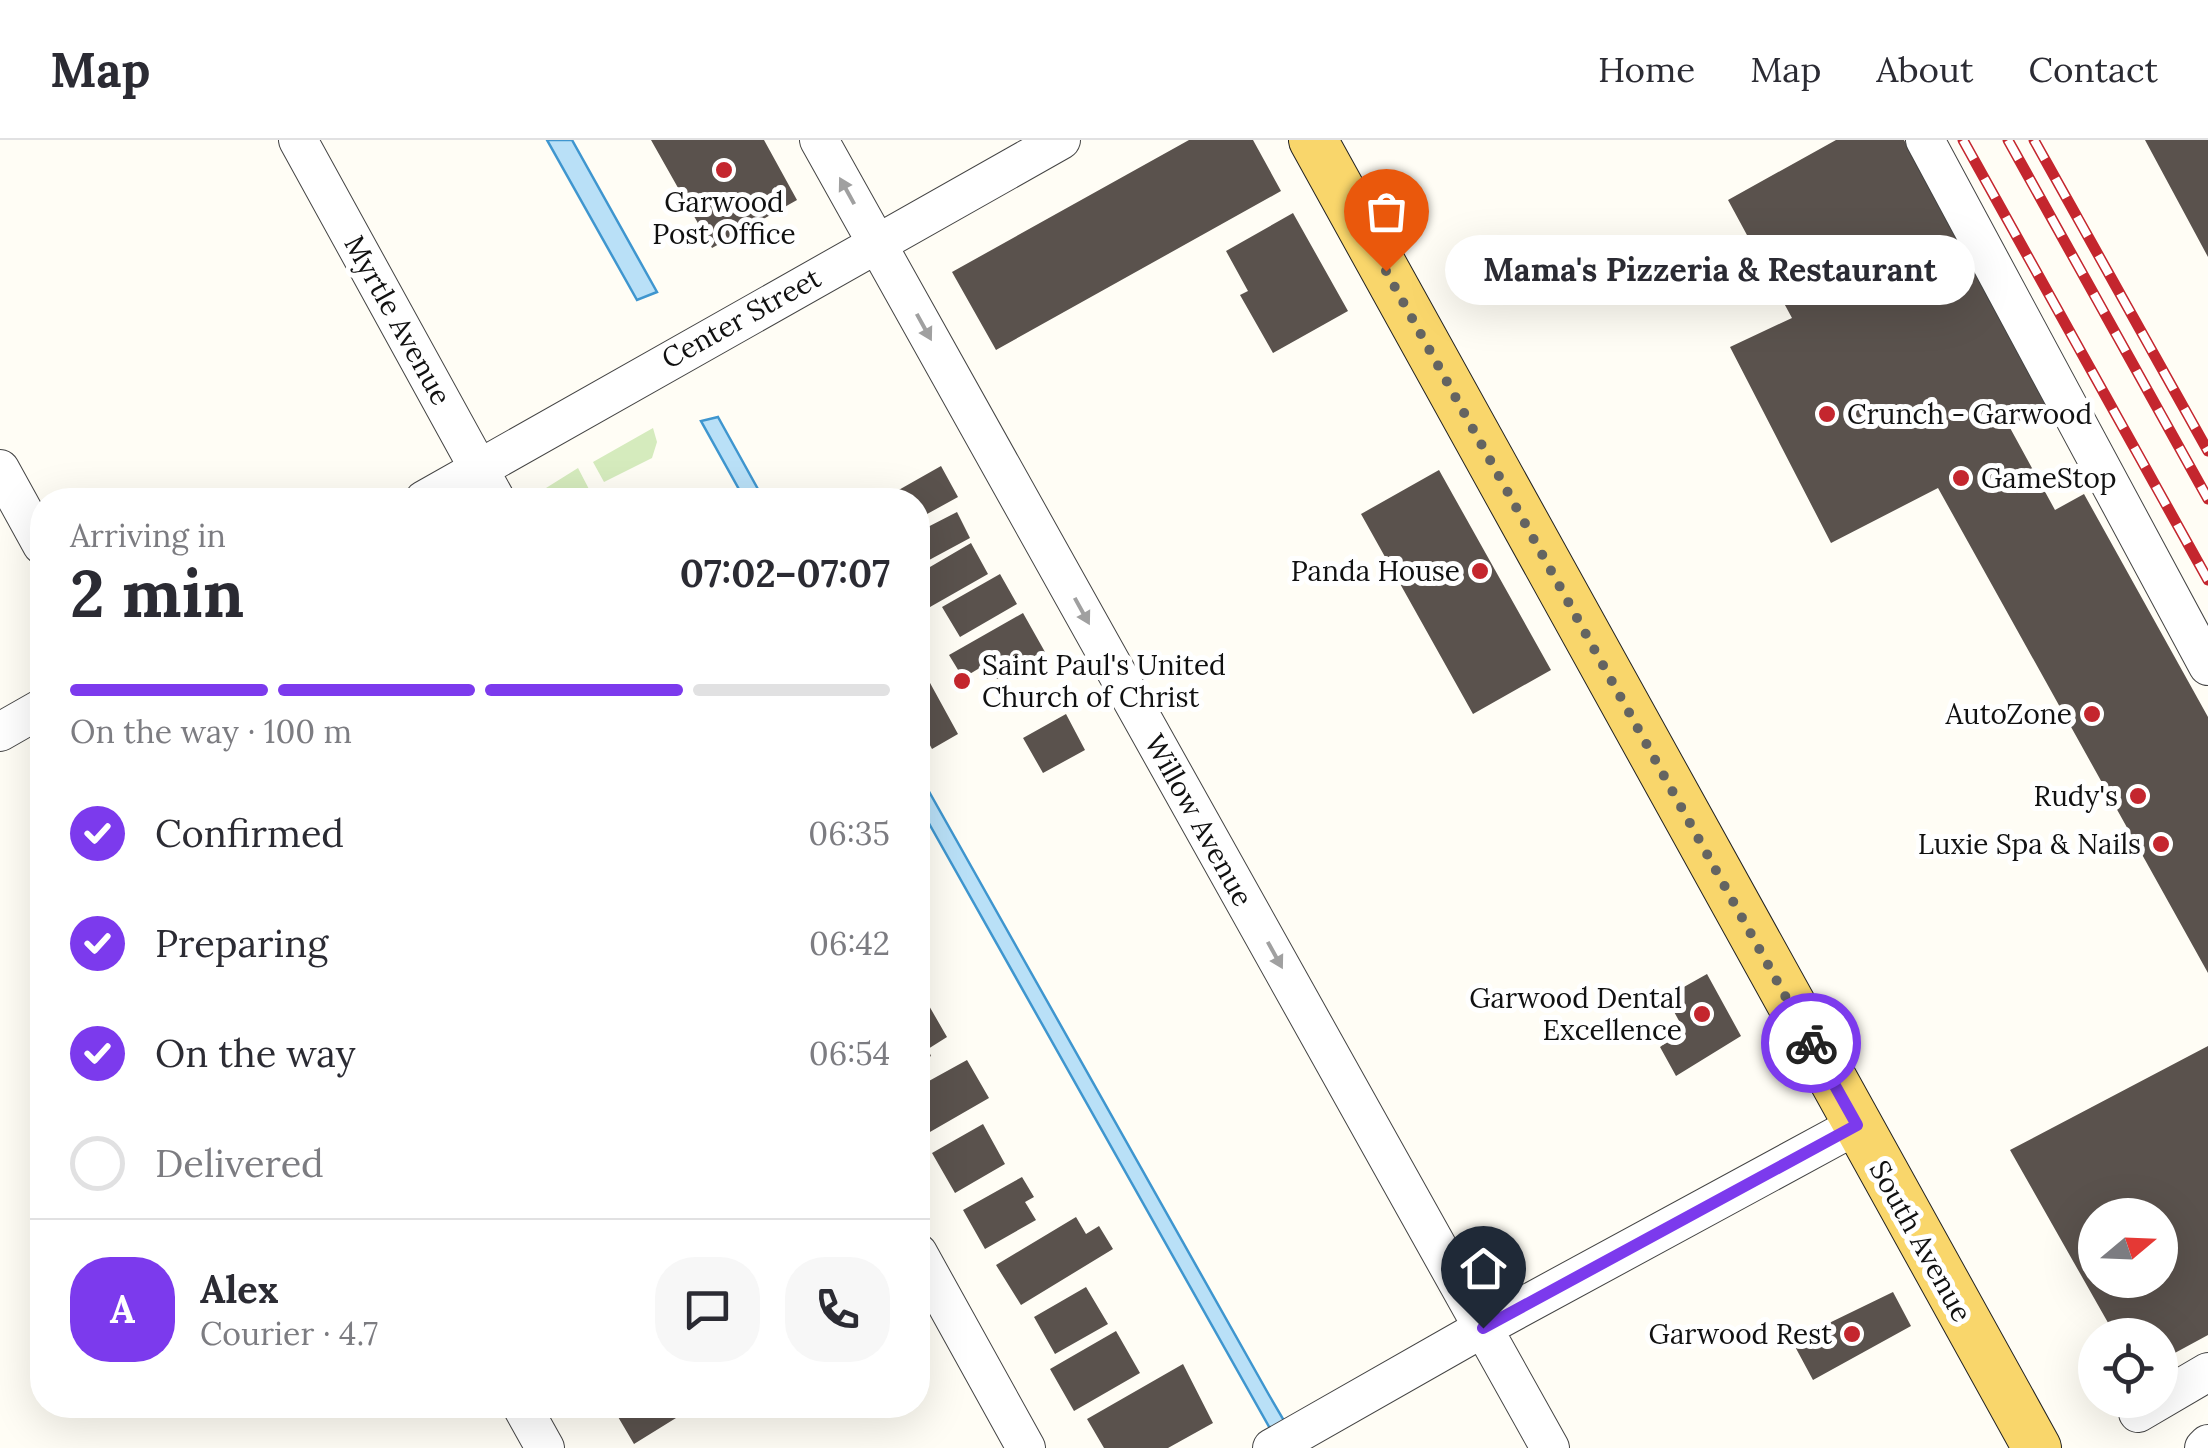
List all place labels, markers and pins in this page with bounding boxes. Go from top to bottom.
marker: Garwood Post Office [713,159,735,181]
pin [1344,169,1429,272]
place label: Garwood Post Office [652,184,796,252]
callout: Mama's Pizzeria & Restaurant [1446,236,1976,306]
place label: Crunch - Garwood [1847,396,2092,432]
marker: Crunch - Garwood [1816,403,1838,425]
place label: GameStop [1981,460,2117,496]
marker: GameStop [1950,467,1972,489]
place label: Panda House [1291,553,1460,589]
marker: Panda House [1469,560,1491,582]
place label: Saint Paul's United Church of Christ [982,647,1226,715]
marker: Saint Paul's United Church of Christ [951,670,973,692]
place label: AutoZone [1944,696,2072,732]
marker: AutoZone [2081,703,2103,725]
place label: Rudy's [2034,778,2118,814]
marker: Rudy's [2127,785,2149,807]
place label: Luxie Spa & Nails [1918,826,2141,862]
marker: Luxie Spa & Nails [2150,833,2172,855]
place label: Garwood Dental Excellence [1469,980,1682,1048]
marker: Garwood Dental Excellence [1691,1003,1713,1025]
pin [1441,1226,1526,1329]
place label: Garwood Rest [1649,1316,1832,1352]
marker: Garwood Rest [1841,1323,1863,1345]

